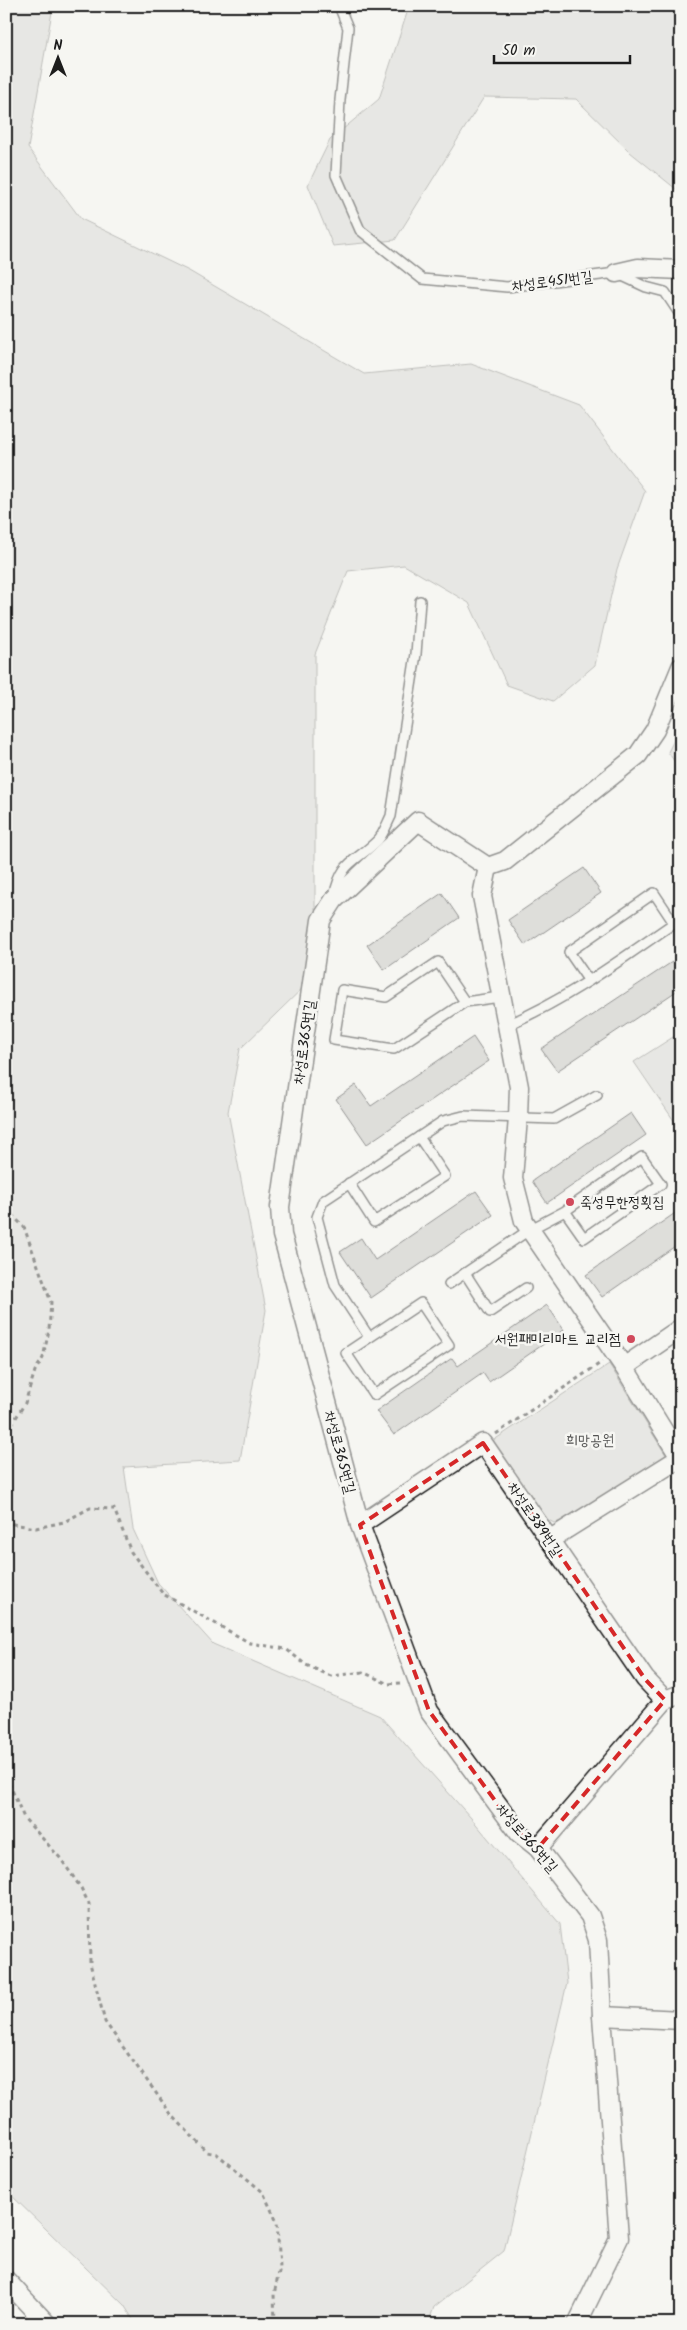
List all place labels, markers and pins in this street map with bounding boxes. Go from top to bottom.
place label: 죽성무한정횟집 [580,1191,665,1215]
marker: 죽성무한정횟집 [564,1196,576,1208]
place label: 서원패미리마트 교리점 [494,1328,621,1352]
marker: 서원패미리마트 교리점 [625,1333,637,1345]

